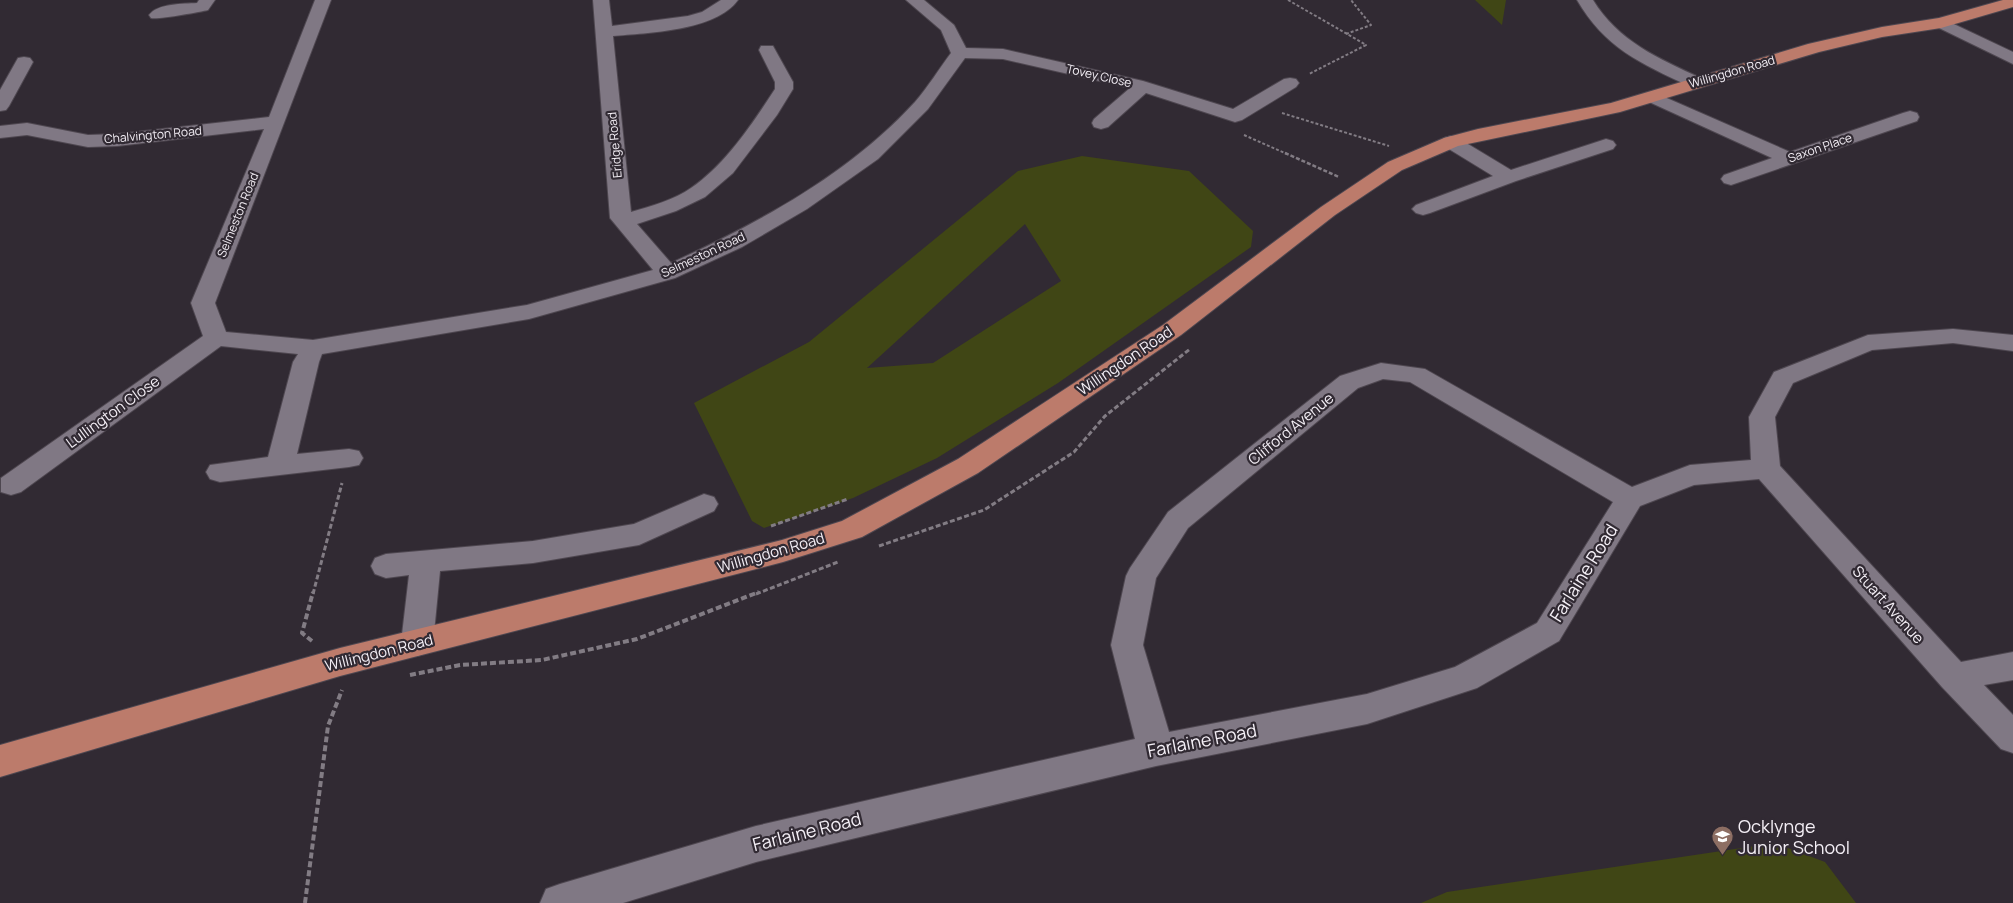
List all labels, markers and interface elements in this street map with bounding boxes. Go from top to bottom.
street label: Willingdon Road [1687,51,1777,92]
street label: Tovey Close [1065,60,1133,91]
street label: Eridge Road [603,111,626,179]
street label: Chalvington Road [103,122,202,147]
street label: Saxon Place [1785,129,1854,166]
street label: Selmeston Road [213,170,262,260]
street label: Selmeston Road [658,228,747,281]
street label: Willingdon Road [1073,321,1177,400]
street label: Lullington Close [62,370,164,453]
street label: Clifford Avenue [1243,387,1338,470]
street label: Farlaine Road [1544,519,1623,626]
street label: Willingdon Road [715,527,827,578]
street label: Stuart Avenue [1848,561,1929,648]
street label: Willingdon Road [323,629,435,676]
street label: Farlaine Road [1145,718,1259,762]
street label: Farlaine Road [750,806,864,856]
place label: Ocklynge Junior School [1738,814,1850,859]
school or university icon: Ocklynge Junior School [1710,825,1734,856]

